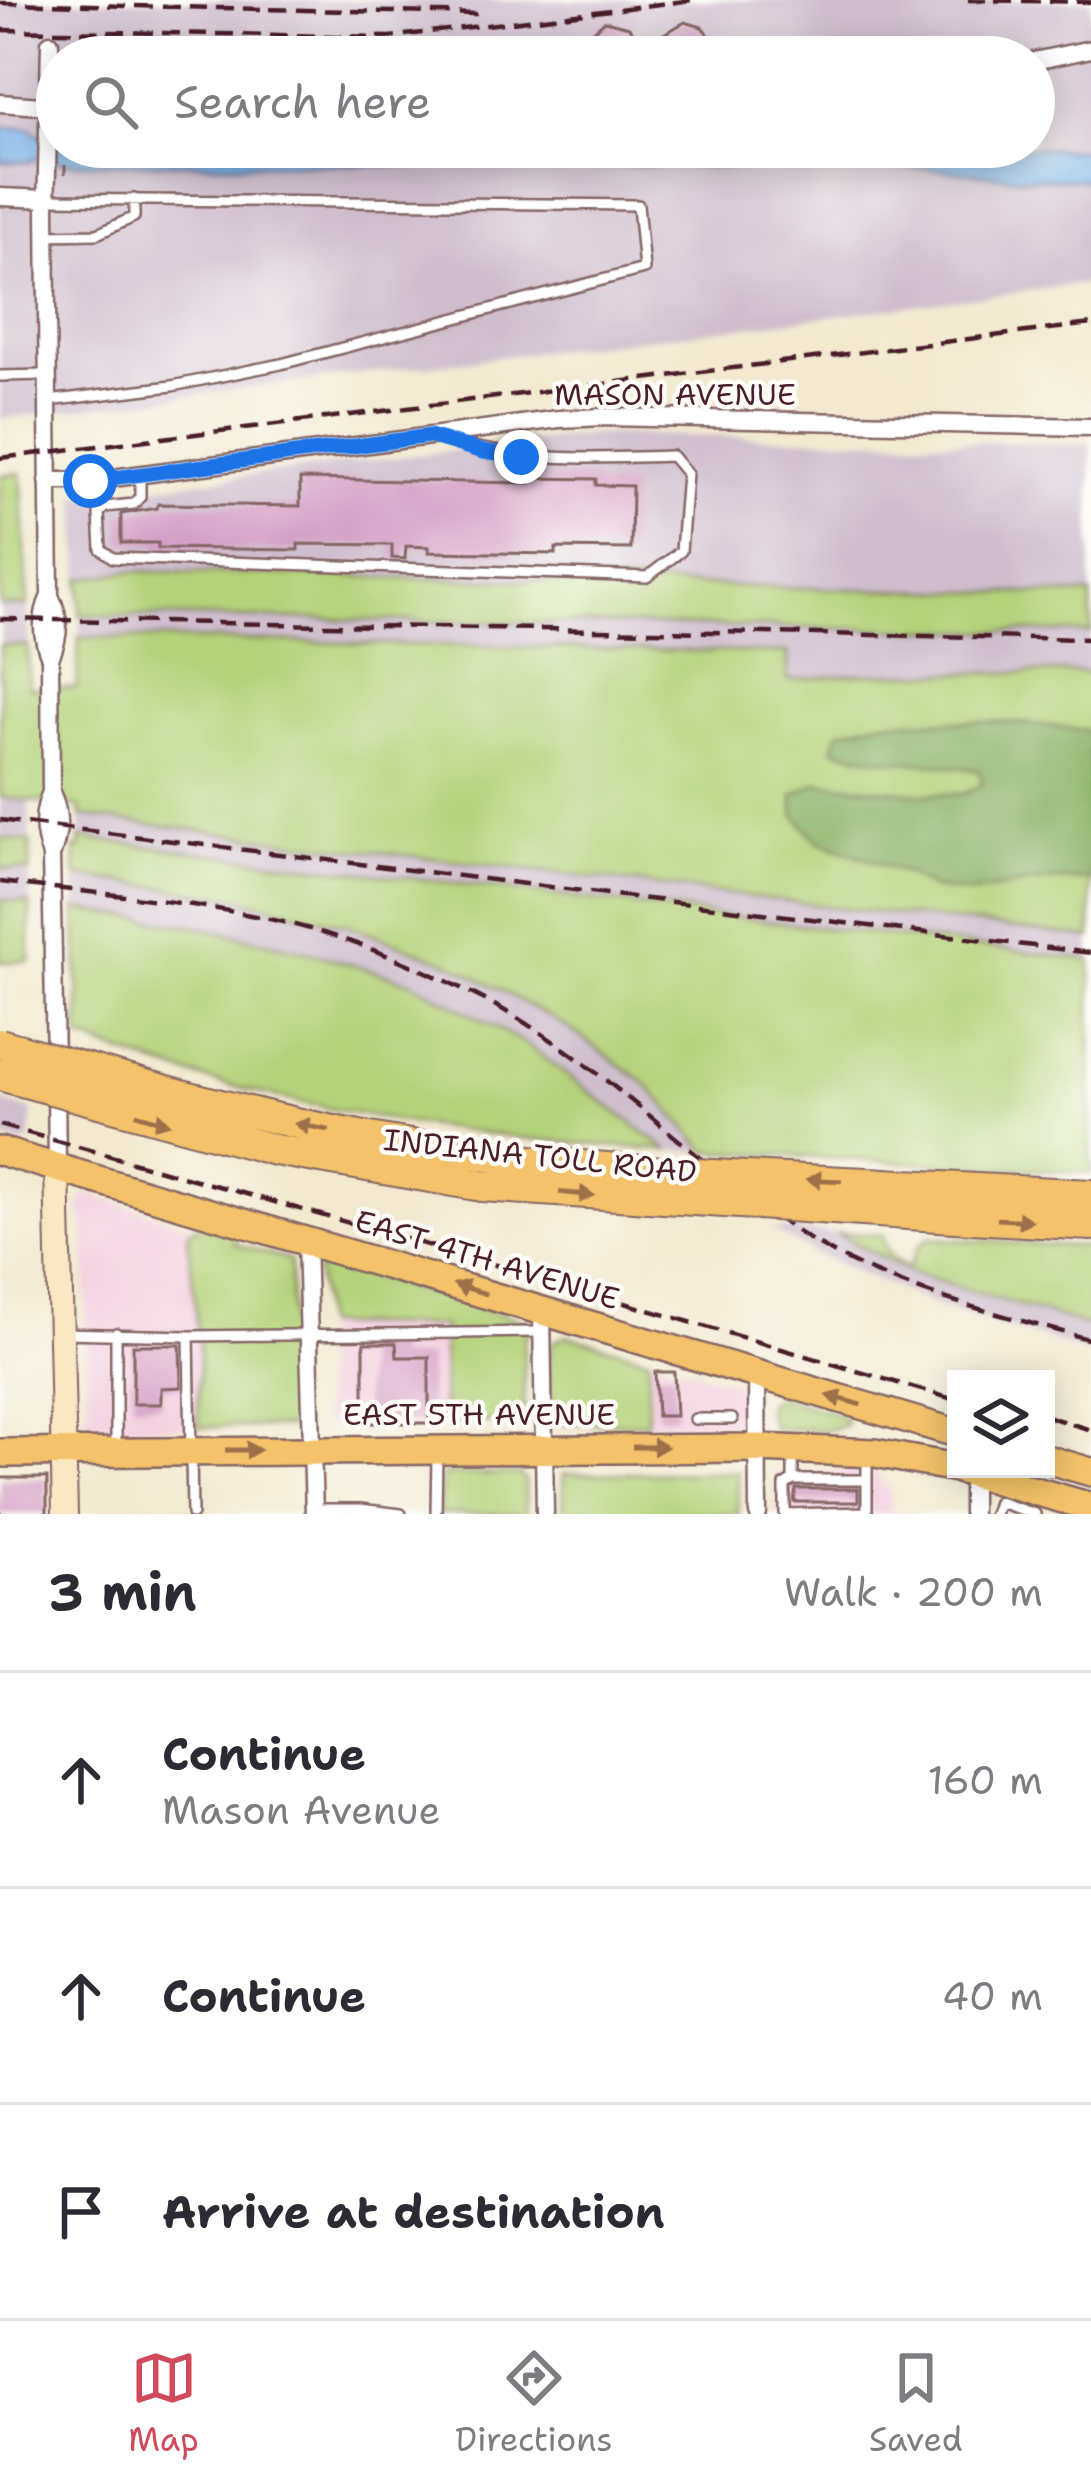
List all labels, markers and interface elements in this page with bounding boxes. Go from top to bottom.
search box [36,36,1055,168]
icon: search [78,69,144,135]
text: Search here [174,72,431,132]
street label: MASON AVENUE [554,374,796,415]
route end [494,430,548,484]
route start [63,454,117,508]
one-way arrow [135,1111,172,1129]
one-way arrow [292,1116,330,1135]
street label: INDIANA TOLL ROAD [381,1119,699,1192]
one-way arrow [804,1170,842,1189]
one-way arrow [559,1185,596,1204]
street label: EAST 4TH AVENUE [350,1200,624,1319]
one-way arrow [997,1211,1035,1230]
one-way arrow [451,1279,488,1297]
map controls [947,1370,1055,1478]
button: layers [947,1370,1055,1478]
one-way arrow [825,1390,862,1408]
street label: EAST 5TH AVENUE [343,1394,615,1435]
one-way arrow [632,1437,670,1457]
one-way arrow [225,1440,263,1459]
text: 3 min [48,1558,197,1626]
text: Walk · 200 m [784,1566,1043,1618]
text: Continue [162,1724,366,1784]
icon: ahead [48,1747,114,1813]
text: 160 m [928,1754,1043,1806]
text: Mason Avenue [162,1784,441,1836]
icon: ahead [48,1963,114,2029]
text: Continue [162,1966,366,2026]
text: 40 m [942,1970,1043,2022]
icon: arrive [48,2179,114,2245]
text: Arrive at destination [162,2182,665,2242]
tab: Map [128,2345,199,2462]
tab: Directions [455,2345,613,2462]
tab: Saved [869,2345,963,2462]

